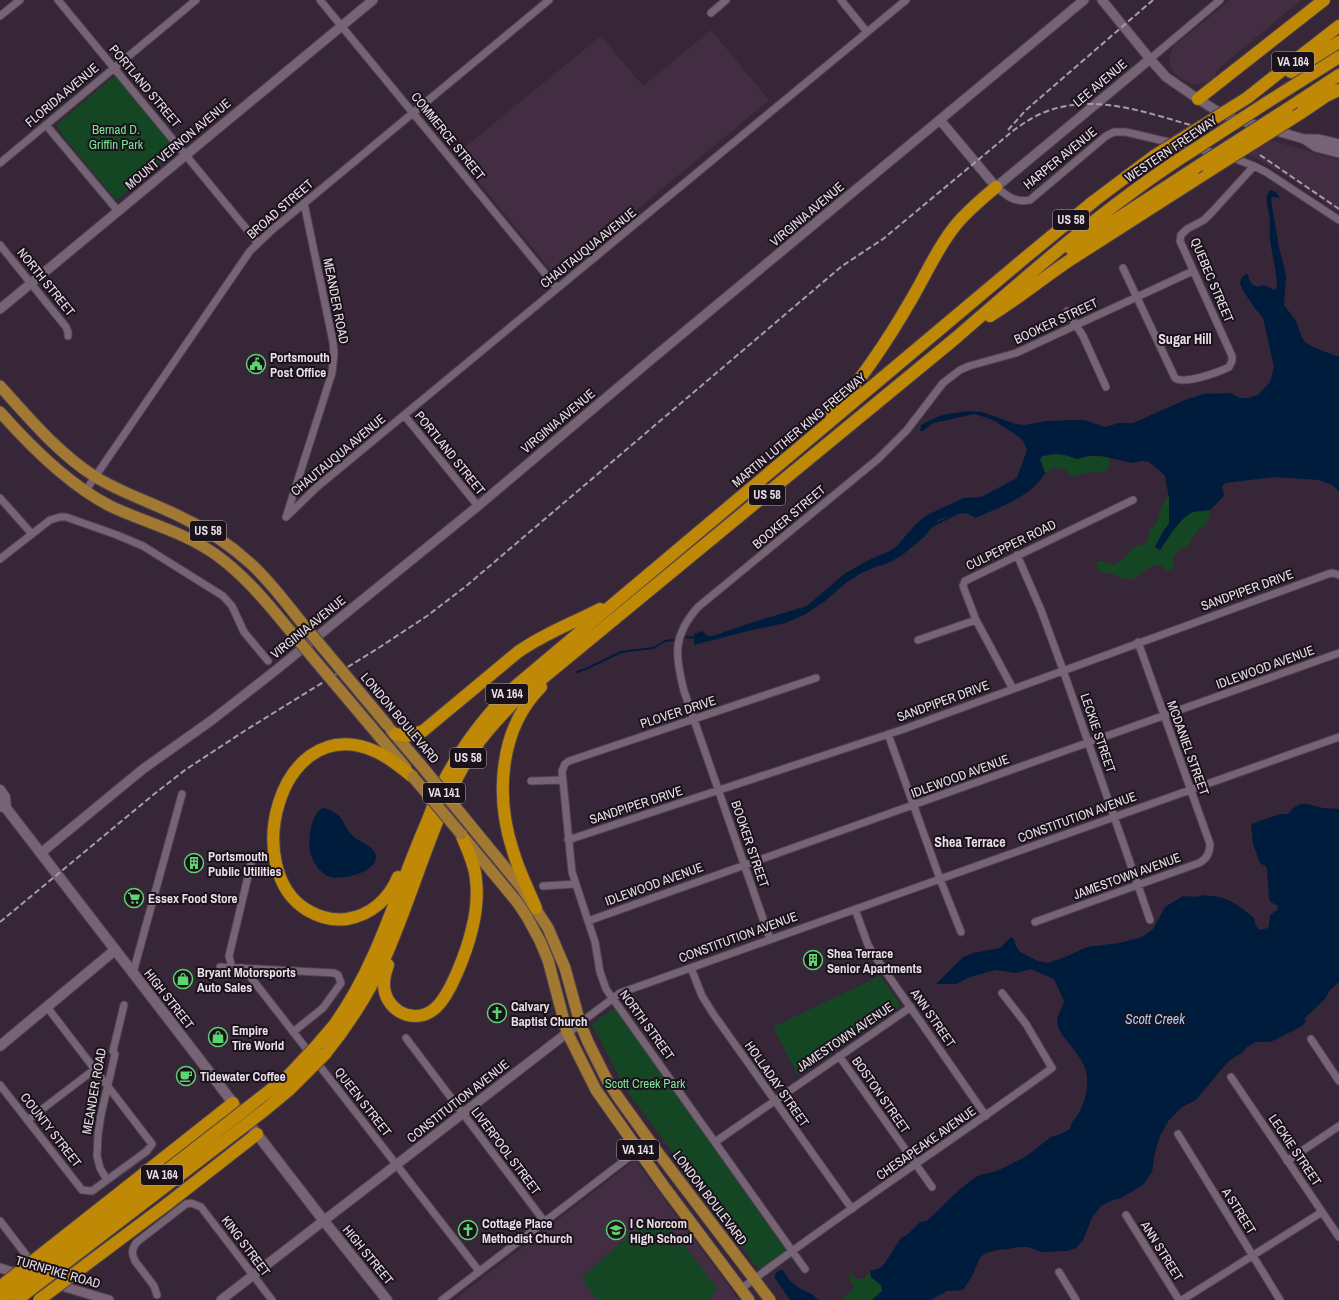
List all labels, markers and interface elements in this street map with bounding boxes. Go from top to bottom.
street label: PORTLAND STREET [105,41,185,131]
road number: VA 164 [1272,52,1314,72]
street label: LEE AVENUE [1069,55,1131,111]
street label: FLORIDA AVENUE [22,59,102,131]
street label: COMMERCE STREET [407,89,489,184]
street label: MOUNT VERNON AVENUE [122,95,234,193]
street label: WESTERN FREEWAY [1122,112,1220,186]
park label: Bernad D. Griffin Park [89,121,144,153]
street label: HARPER AVENUE [1020,123,1100,193]
street label: BROAD STREET [243,175,317,243]
street label: VIRGINIA AVENUE [766,178,848,250]
street label: CHAUTAUQUA AVENUE [537,204,639,292]
road number: US 58 [1053,210,1089,230]
street label: QUEBEC STREET [1187,235,1238,325]
street label: NORTH STREET [13,245,79,320]
street label: MEANDER ROAD [319,257,353,346]
street label: BOOKER STREET [1011,294,1101,348]
district label: Sugar Hill [1158,330,1212,348]
place label: Portsmouth Post Office [270,349,330,381]
public building icon: Portsmouth Post Office [245,353,267,375]
street label: MARTIN LUTHER KING FREEWAY [728,369,870,491]
street label: VIRGINIA AVENUE [517,385,599,457]
street label: PORTLAND STREET [411,408,489,499]
street label: CHAUTAUQUA AVENUE [287,410,389,500]
street label: BOOKER STREET [749,481,830,553]
road number: US 58 [749,485,785,505]
street label: CULPEPPER ROAD [963,516,1059,574]
road number: US 58 [190,521,226,541]
street label: SANDPIPER DRIVE [1198,565,1296,615]
street label: VIRGINIA AVENUE [267,592,349,662]
street label: IDLEWOOD AVENUE [1213,641,1317,693]
street label: LONDON BOULEVARD [357,669,443,767]
street label: SANDPIPER DRIVE [894,676,992,726]
road number: VA 164 [486,684,528,704]
street label: LECKIE STREET [1076,691,1120,775]
street label: PLOVER DRIVE [638,692,718,732]
street label: MCDANIEL STREET [1163,698,1213,798]
road number: US 58 [450,748,486,768]
street label: IDLEWOOD AVENUE [908,750,1012,802]
street label: SANDPIPER DRIVE [587,782,685,828]
road number: VA 141 [423,783,465,803]
street label: CONSTITUTION AVENUE [1015,788,1139,846]
street label: BOOKER STREET [727,798,773,890]
district label: Shea Terrace [934,833,1006,851]
place label: Portsmouth Public Utilities [208,848,282,880]
street label: JAMESTOWN AVENUE [1071,849,1183,903]
building icon: Portsmouth Public Utilities [183,852,205,874]
street label: IDLEWOOD AVENUE [602,858,706,910]
supermarket icon: Essex Food Store [123,887,145,909]
place label: Essex Food Store [148,890,238,907]
street label: CONSTITUTION AVENUE [676,908,800,966]
place label: Shea Terrace Senior Apartments [827,945,922,977]
building icon: Shea Terrace Senior Apartments [802,949,824,971]
place label: Bryant Motorsports Auto Sales [197,964,296,996]
street label: HIGH STREET [140,966,198,1033]
shop icon: Bryant Motorsports Auto Sales [172,968,194,990]
street label: ANN STREET [906,985,960,1051]
street label: NORTH STREET [616,987,678,1064]
place label: Calvary Baptist Church [511,998,587,1030]
street label: JAMESTOWN AVENUE [793,998,897,1076]
church icon: Calvary Baptist Church [486,1002,508,1024]
water label: Scott Creek [1125,1010,1186,1028]
place label: Empire Tire World [232,1022,284,1054]
shop icon: Empire Tire World [207,1026,229,1048]
street label: HOLLADAY STREET [741,1038,813,1131]
street label: MEANDER ROAD [78,1046,110,1135]
street label: BOSTON STREET [848,1053,914,1137]
street label: CONSTITUTION AVENUE [403,1056,513,1146]
street label: QUEEN STREET [331,1064,396,1140]
cafe icon: Tidewater Coffee [175,1065,197,1087]
place label: Tidewater Coffee [200,1068,286,1085]
park label: Scott Creek Park [605,1075,686,1092]
street label: COUNTY STREET [17,1089,86,1171]
street label: CHESAPEAKE AVENUE [873,1102,979,1184]
street label: LIVERPOOL STREET [468,1104,545,1198]
street label: LECKIE STREET [1265,1111,1326,1190]
road number: VA 141 [617,1140,659,1160]
street label: LONDON BOULEVARD [669,1148,751,1249]
road number: VA 164 [141,1165,183,1185]
street label: A STREET [1218,1184,1260,1238]
street label: KING STREET [218,1212,274,1280]
place label: Cottage Place Methodist Church [482,1215,573,1247]
place label: I C Norcom High School [630,1215,692,1247]
street label: ANN STREET [1136,1217,1187,1285]
church icon: Cottage Place Methodist Church [457,1219,479,1241]
school or university icon: I C Norcom High School [605,1219,627,1241]
street label: HIGH STREET [339,1222,397,1289]
street label: TURNPIKE ROAD [14,1252,103,1292]

